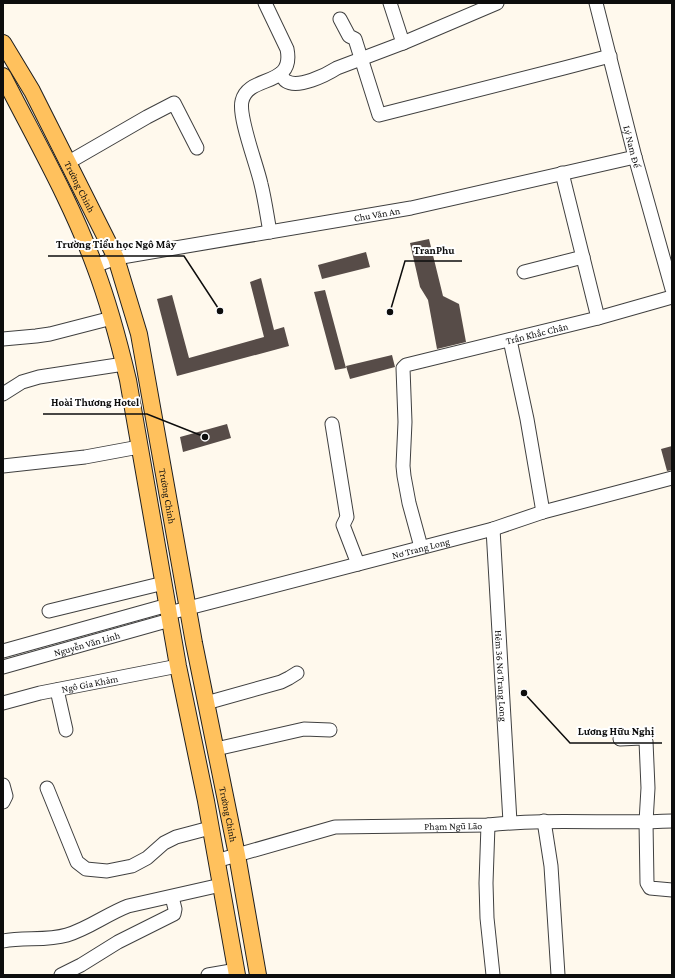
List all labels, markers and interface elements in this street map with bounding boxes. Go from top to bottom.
street label: Lý Nam Đế [622,124,643,169]
street label: Trường Chinh [63,159,98,215]
street label: Chu Văn An [353,204,401,223]
callout: Trường Tiểu học Ngô Mây [48,233,184,256]
text: Trường Tiểu học Ngô Mây [56,238,177,250]
callout: TranPhu [405,238,462,261]
text: TranPhu [413,244,455,256]
street label: Trần Khắc Chân [504,320,570,346]
callout: Hoài Thương Hotel [43,391,147,414]
text: Hoài Thương Hotel [51,396,140,408]
street label: Trường Chinh [158,467,178,525]
street label: Nơ Trang Long [391,535,451,560]
street label: Nguyễn Văn Linh [52,629,122,658]
street label: Hẻm 36 Nơ Trang Long [493,630,510,722]
street label: Ngô Gia Khảm [61,672,119,694]
callout: Lương Hữu Nghị [570,720,662,743]
text: Lương Hữu Nghị [578,725,655,737]
street label: Trường Chinh [218,786,240,843]
street label: Phạm Ngũ Lão [424,820,482,831]

